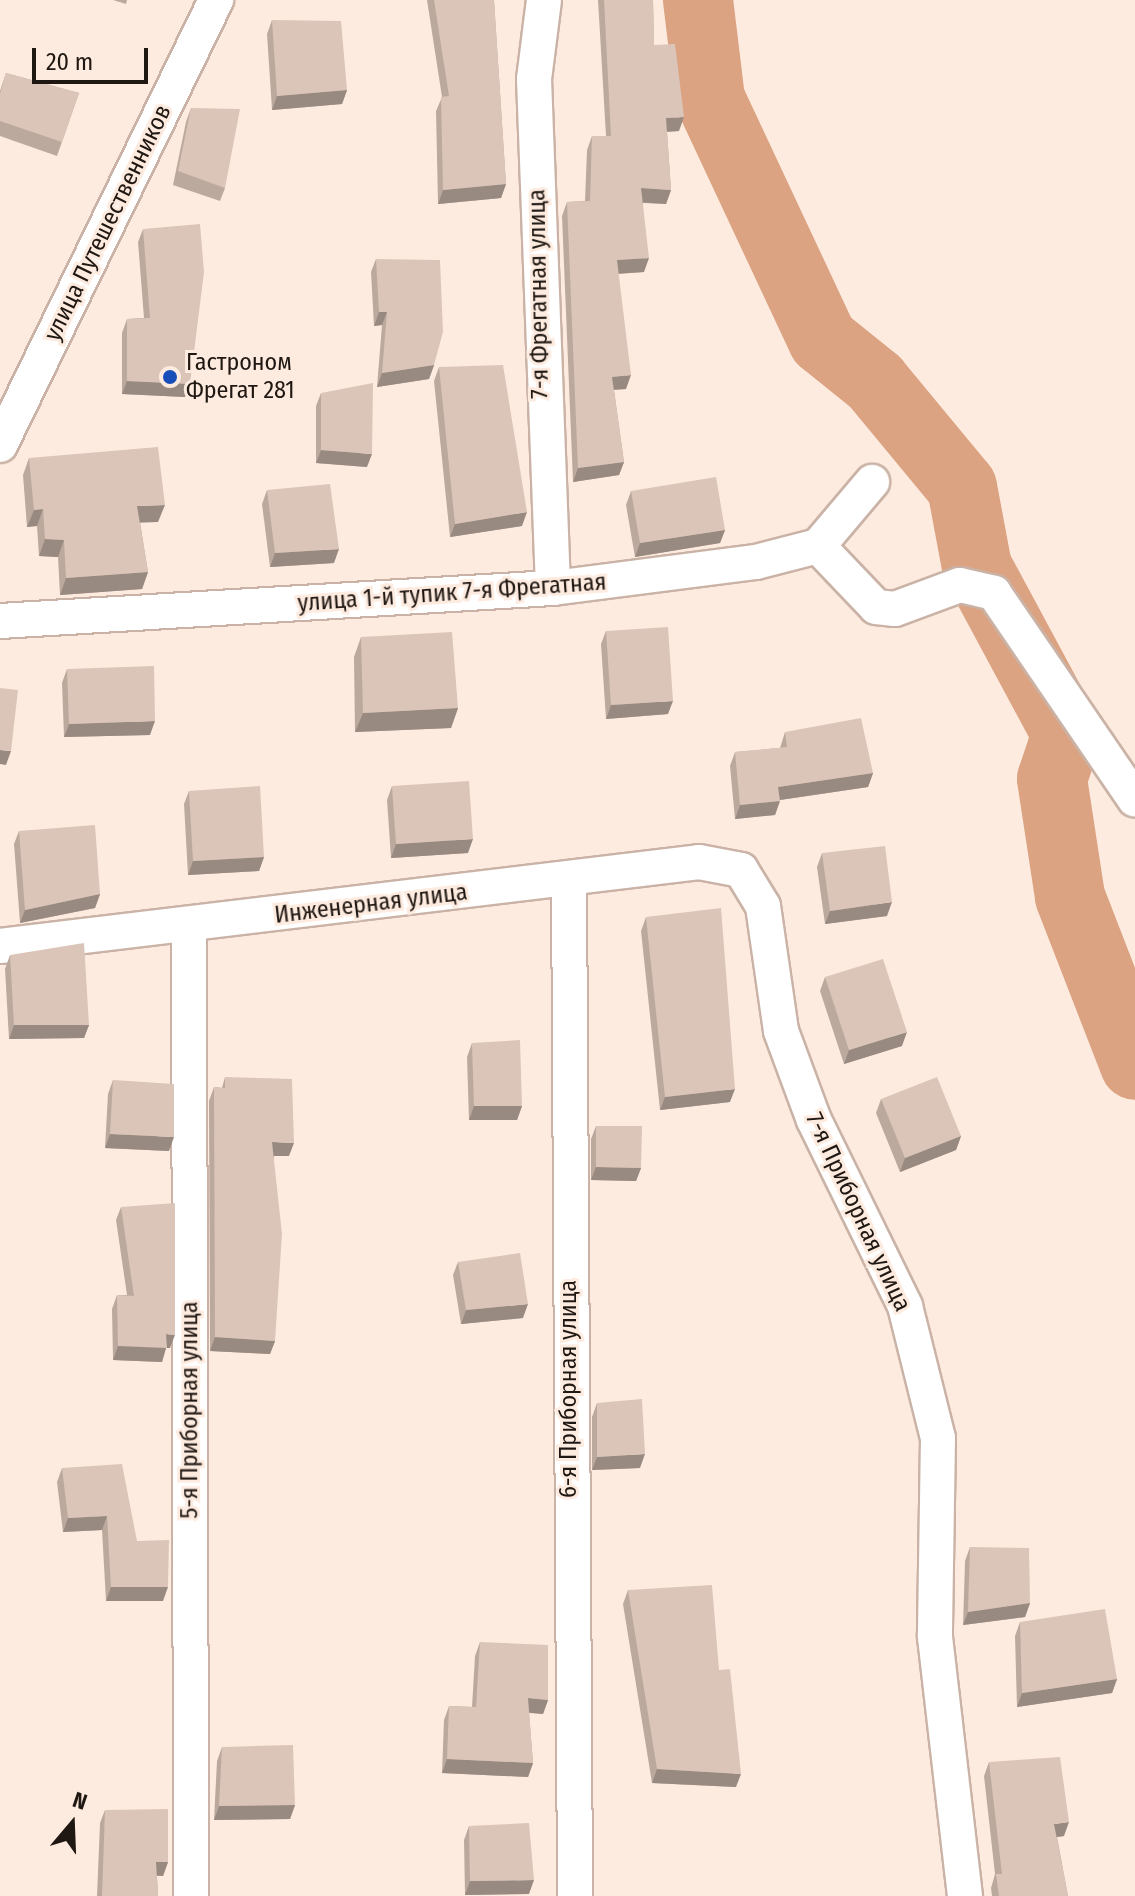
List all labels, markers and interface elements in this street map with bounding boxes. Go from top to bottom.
scale bar [36,32,152,82]
text: 20 m [46,48,93,76]
street label: улица Путешественников [38,100,178,346]
street label: 7-я Фрегатная улица [523,189,555,399]
place label: Гастроном Фрегат 281 [186,349,295,405]
marker: Гастроном Фрегат 281 [161,368,179,386]
street label: улица 1-й тупик 7-я Фрегатная [297,568,607,618]
street label: Инженерная улица [273,878,469,930]
street label: 7-я Приборная улица [799,1108,917,1316]
street label: 6-я Приборная улица [555,1280,583,1498]
street label: 5-я Приборная улица [176,1301,204,1519]
north arrow [32,1784,112,1864]
text: N [69,1786,91,1816]

